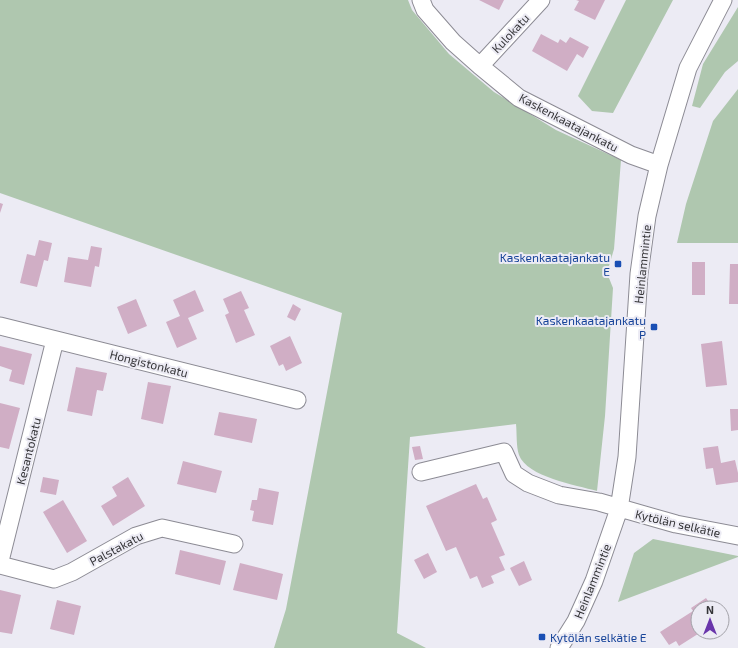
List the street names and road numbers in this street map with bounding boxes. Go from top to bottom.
street label: Kulokatu [488,11,532,55]
street label: Kaskenkaatajankatu [517,90,621,155]
street label: Heinlammintie [631,224,653,304]
street label: Hongistonkatu [108,347,190,379]
street label: Kesantokatu [13,416,43,486]
street label: Kytölän selkätie [634,506,722,540]
street label: Palstakatu [87,528,145,568]
street label: Heinlammintie [571,542,613,620]

